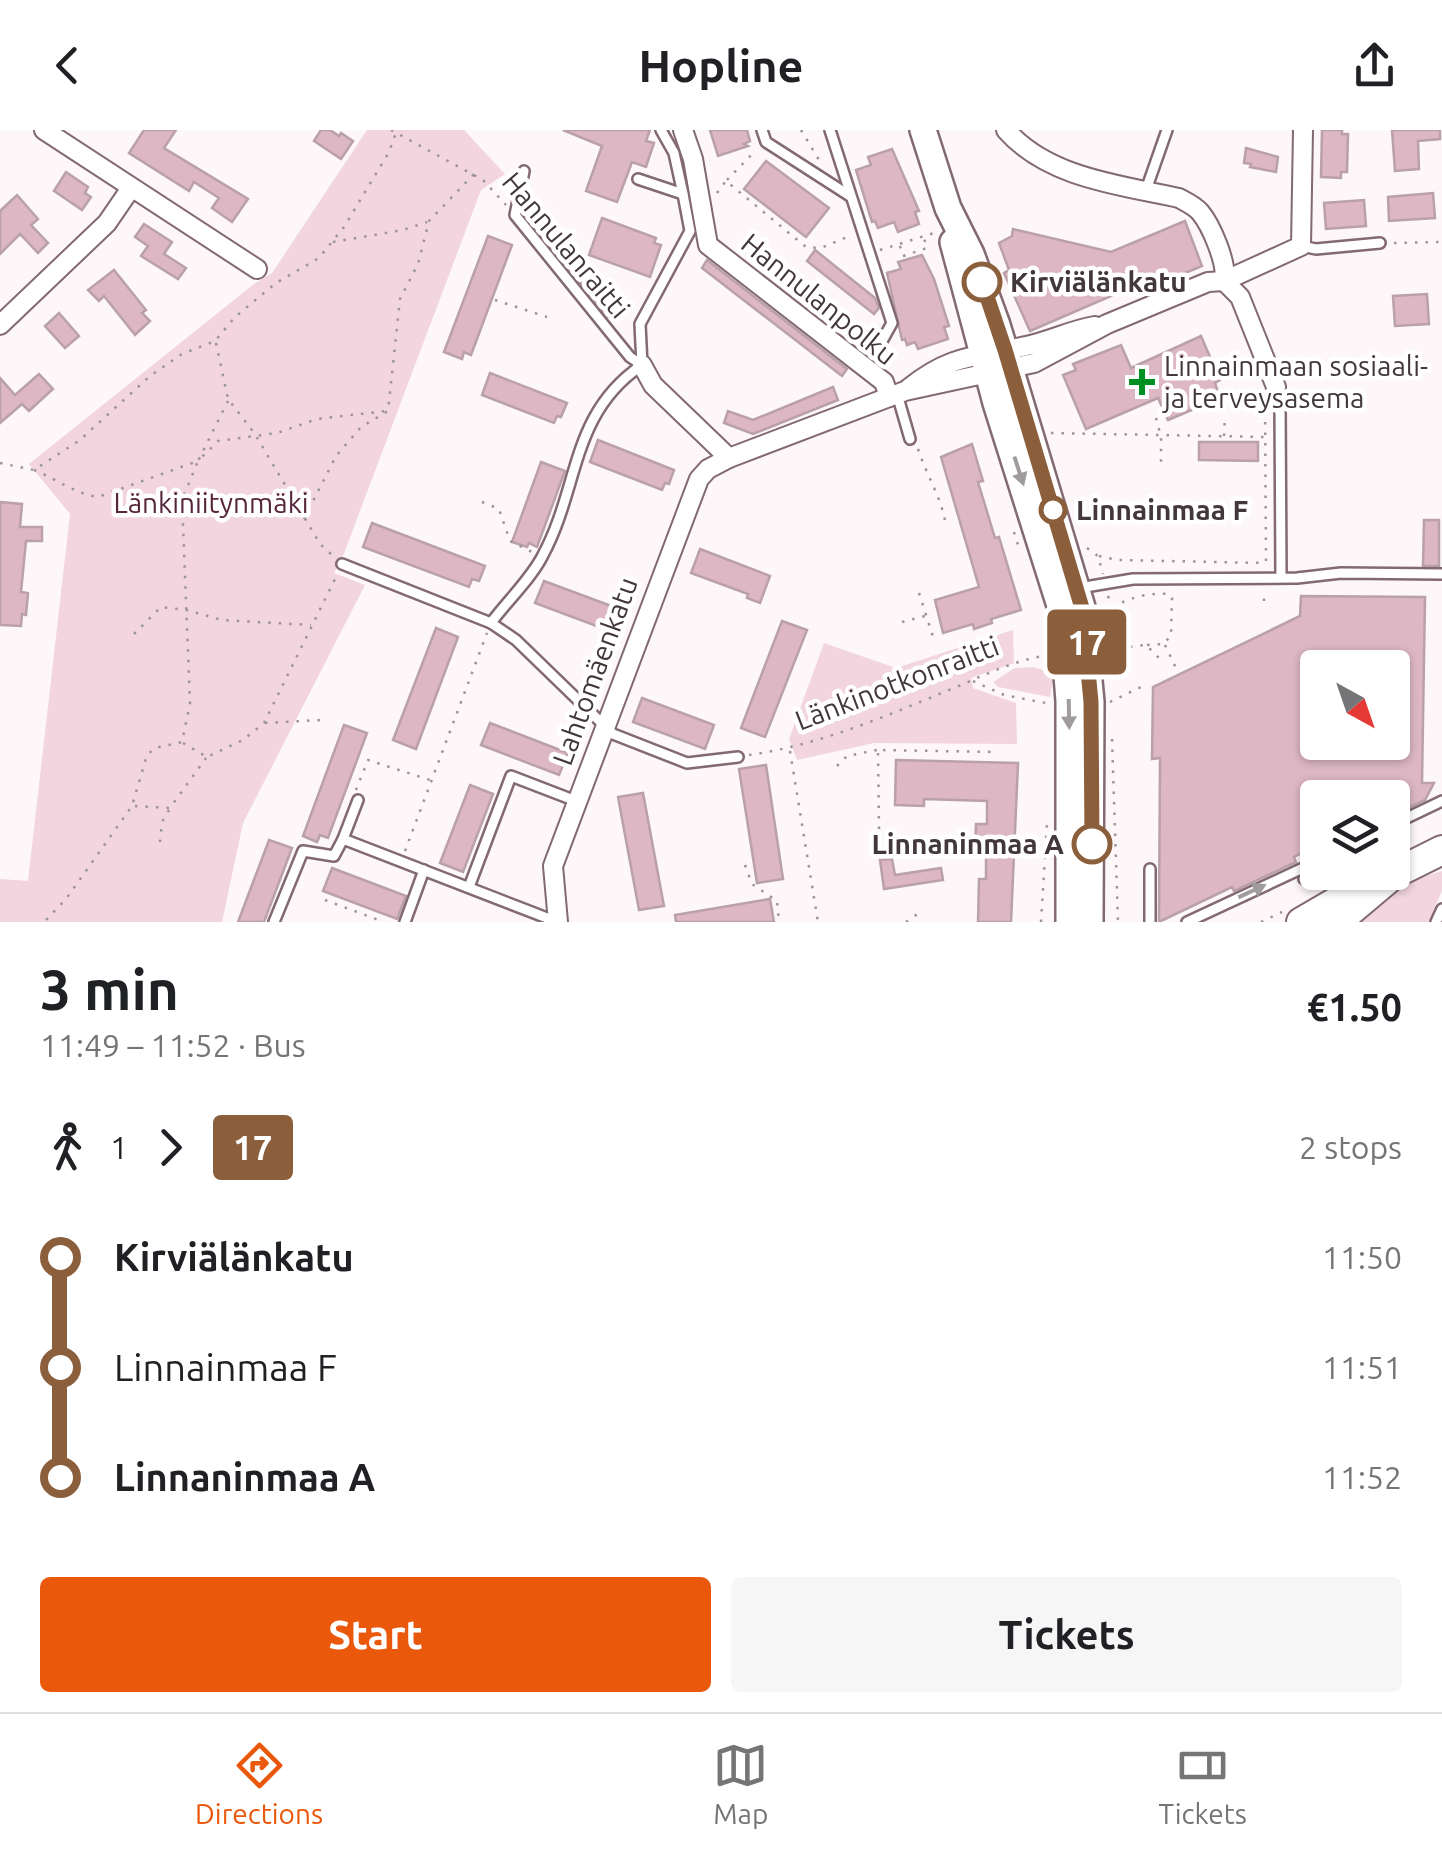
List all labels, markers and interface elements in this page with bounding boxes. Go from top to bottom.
icon: back [40,38,95,93]
icon: share [1347,38,1402,93]
text: Hopline [638,40,804,91]
street label: Hannulanraitti [497,166,636,324]
street label: Hannulanpolku [736,227,903,370]
marker: Kirviälänkatu [963,263,1001,301]
place label: Kirviälänkatu [1010,266,1187,297]
place label: Linnainmaan sosiaali- ja terveysasema [1162,350,1428,413]
marker: Linnainmaan sosiaali- ja terveysasema [1129,369,1155,395]
one-way arrow [1012,457,1027,487]
park label: Länkiniitynmäki [113,487,309,518]
place label: Linnainmaa F [1076,494,1248,525]
marker: Linnainmaa F [1040,497,1066,523]
street label: Lahtomäenkatu [546,573,643,769]
line badge: 17 [1042,610,1132,674]
text: 17 [1067,622,1107,662]
street label: Länkinotkonraitti [791,629,1003,736]
north arrow [1300,650,1410,760]
map controls [1300,650,1410,890]
one-way arrow [1061,699,1077,731]
button: layers [1300,780,1410,890]
marker: Linnaninmaa A [1073,825,1111,863]
place label: Linnaninmaa A [871,828,1064,859]
one-way arrow [1238,883,1267,900]
text: 3 min [40,959,179,1020]
text: €1.50 [1307,986,1402,1028]
text: 11:49 – 11:52 · Bus [40,1027,306,1063]
icon: walk [40,1120,95,1175]
icon: forward [143,1120,198,1175]
text: 17 [233,1127,273,1167]
text: 1 [110,1129,128,1165]
text: 2 stops [1299,1129,1402,1165]
text: Kirviälänkatu [114,1236,354,1278]
text: 11:50 [1322,1239,1402,1275]
text: Linnainmaa F [114,1346,337,1388]
text: 11:51 [1322,1349,1402,1385]
text: Linnaninmaa A [114,1456,375,1498]
text: 11:52 [1322,1459,1402,1495]
button: Start [40,1577,711,1692]
button: Tickets [731,1577,1402,1692]
tab: Directions [195,1738,323,1829]
tab: Map [713,1738,768,1829]
tab: Tickets [1159,1738,1247,1829]

